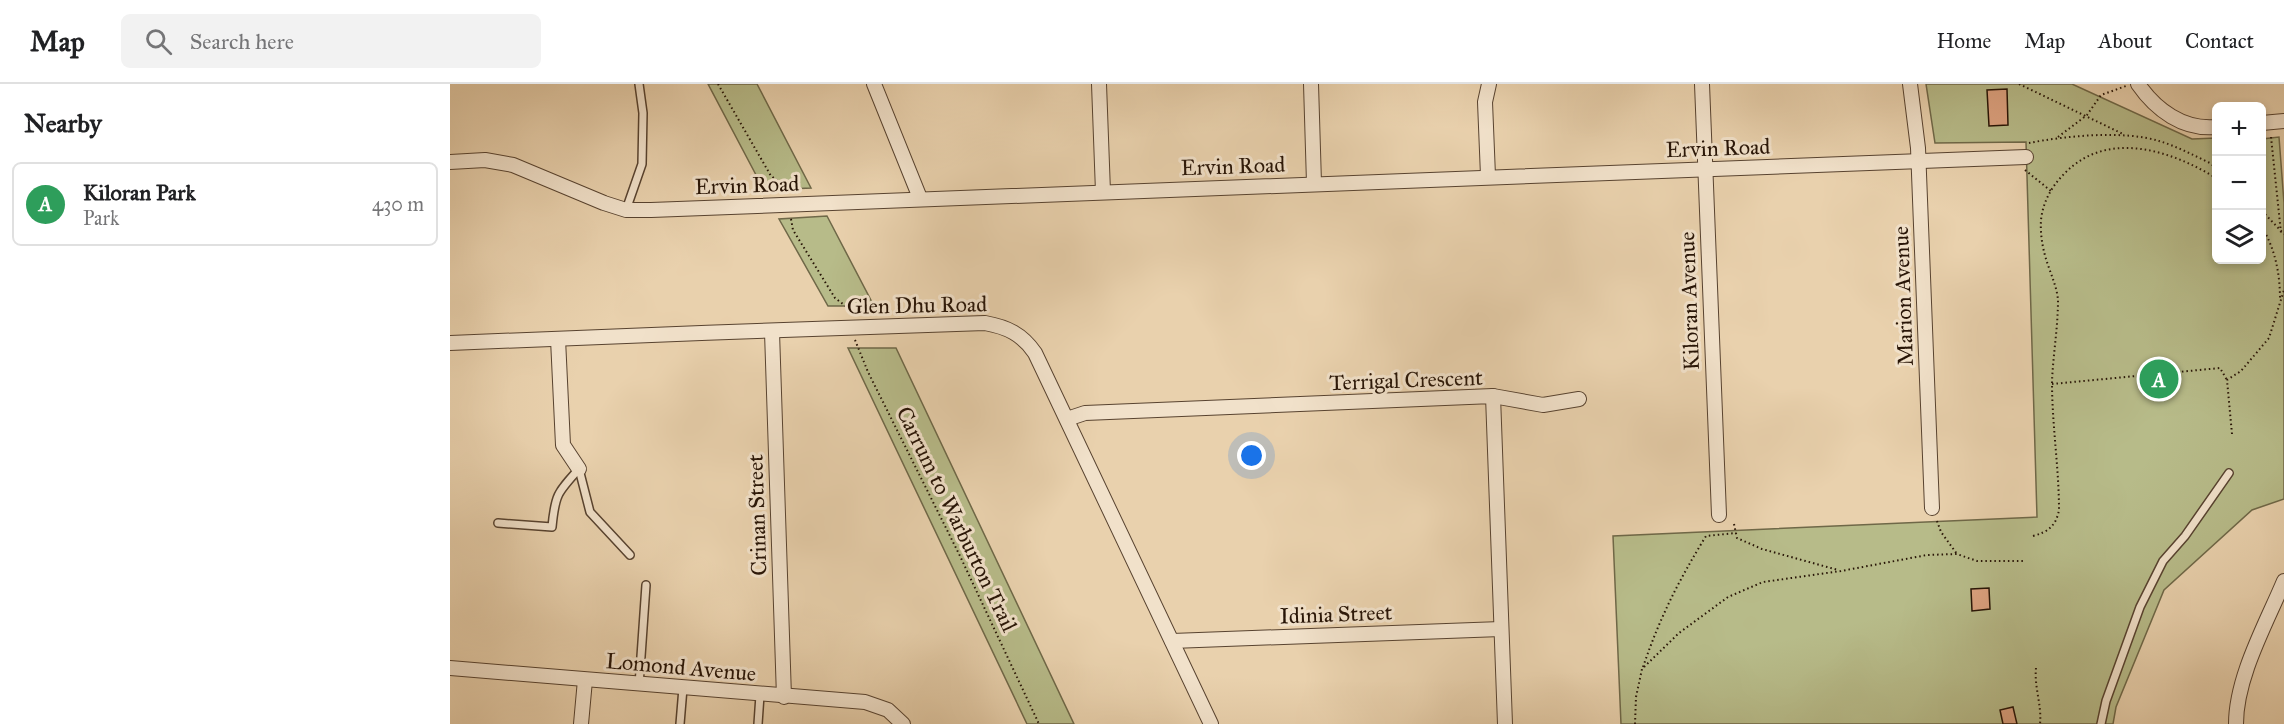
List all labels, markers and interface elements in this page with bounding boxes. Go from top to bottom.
search box [121,14,541,68]
text: Map [30,24,85,59]
icon: search [142,25,175,58]
text: Search here [190,28,294,55]
text: Home [1936,28,1991,54]
text: Map [2024,28,2065,54]
text: About [2098,28,2152,54]
text: Contact [2185,28,2254,54]
map controls [2212,102,2266,264]
button: + [2212,102,2266,156]
text: Nearby [24,107,102,139]
street label: Ervin Road [1665,133,1771,163]
street label: Ervin Road [1180,151,1286,181]
button: − [2212,156,2266,210]
street label: Ervin Road [694,170,800,200]
text: Kiloran Park [83,179,196,206]
text: A [39,192,52,216]
text: 430 m [372,192,424,216]
text: Park [83,206,119,230]
button: layers [2212,210,2266,264]
street label: Marion Avenue [1887,226,1919,366]
street label: Kiloran Avenue [1673,231,1705,371]
street label: Glen Dhu Road [847,290,987,320]
pin: A [2140,356,2178,402]
street label: Terrigal Crescent [1329,364,1483,396]
street label: Carrum to Warburton Trail [891,402,1023,636]
your location [1237,441,1266,470]
street label: Crinan Street [741,453,773,576]
street label: Idinia Street [1279,599,1393,629]
street label: Lomond Avenue [605,647,757,687]

